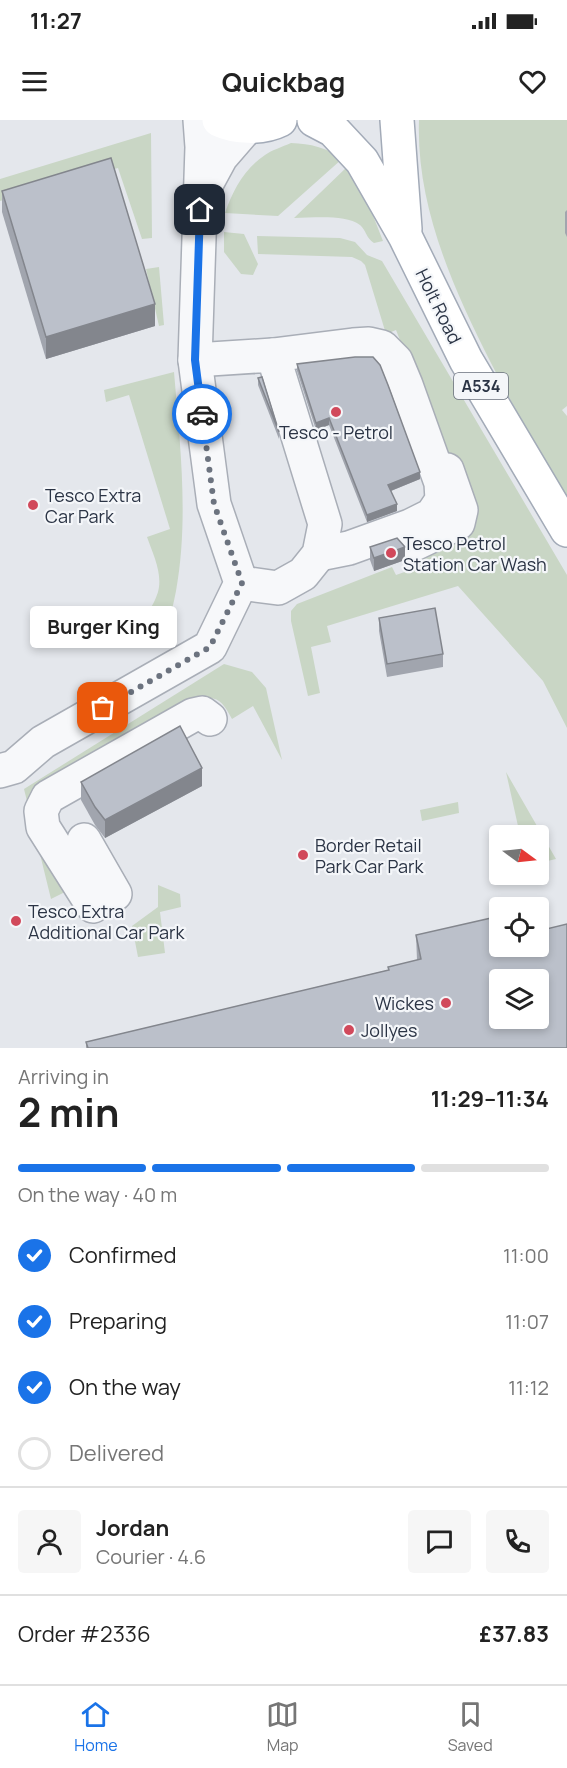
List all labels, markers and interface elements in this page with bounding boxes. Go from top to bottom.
text: 11:27 [30,6,82,36]
text: Quickbag [222,63,345,100]
icon: menu [18,65,51,98]
icon: heart [516,65,549,98]
pin [174,184,225,235]
icon: home [183,193,216,226]
street label: Holt Road [411,264,467,348]
road number: A534 [454,373,508,399]
courier [172,384,232,444]
icon: car [186,398,219,431]
marker: Tesco - Petrol [329,405,343,419]
place label: Tesco - Petrol [279,420,393,444]
place label: Tesco Extra Car Park [45,483,141,528]
marker: Tesco Extra Car Park [26,498,40,512]
place label: Tesco Petrol Station Car Wash [403,531,547,576]
marker: Tesco Petrol Station Car Wash [384,546,398,560]
callout: Burger King [30,606,176,648]
text: Burger King [47,613,160,640]
pin [77,682,128,733]
icon: bag [86,691,119,724]
north arrow [489,825,549,885]
map controls [489,825,549,1029]
place label: Border Retail Park Car Park [315,833,424,878]
marker: Border Retail Park Car Park [296,848,310,862]
button: locate [489,897,549,957]
place label: Tesco Extra Additional Car Park [28,899,185,944]
marker: Tesco Extra Additional Car Park [9,914,23,928]
button: layers [489,969,549,1029]
place label: Wickes [375,991,434,1015]
marker: Wickes [439,996,453,1010]
place label: Jollyes [361,1018,418,1042]
marker: Jollyes [342,1023,356,1037]
text: Arriving in [18,1063,109,1090]
text: 11:29–11:34 [431,1084,549,1114]
text: 2 min [18,1085,119,1139]
text: On the way · 40 m [18,1181,177,1208]
icon: check [18,1239,51,1272]
text: Confirmed [69,1240,177,1270]
text: 11:00 [503,1242,549,1269]
icon: check [18,1305,51,1338]
text: Preparing [69,1306,167,1336]
text: 11:07 [505,1308,549,1335]
icon: check [18,1371,51,1404]
text: On the way [69,1372,181,1402]
text: 11:12 [508,1374,549,1401]
text: Delivered [69,1438,164,1468]
button: person [18,1510,81,1573]
button: chat [408,1510,471,1573]
button: phone [486,1510,549,1573]
text: Jordan [96,1513,169,1543]
text: Courier · 4.6 [96,1543,206,1570]
text: Order #2336 [18,1619,151,1649]
text: £37.83 [479,1619,549,1649]
tab: Home [74,1698,118,1756]
tab: Map [266,1698,299,1756]
tab: Saved [448,1698,493,1756]

